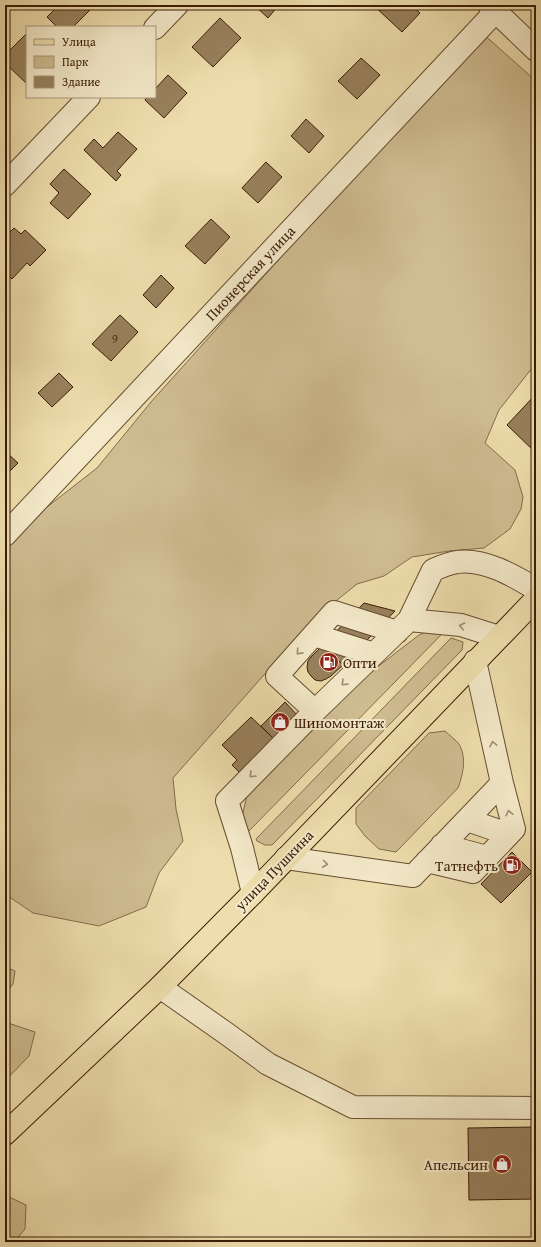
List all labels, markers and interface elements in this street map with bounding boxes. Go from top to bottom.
legend [26,26,156,98]
text: Улица [62,33,96,50]
text: Парк [62,53,89,70]
text: Здание [62,73,101,90]
street label: Пионерская улица [200,220,300,325]
house number: 9 [112,329,118,348]
one-way arrow [458,622,465,630]
one-way arrow [297,647,304,654]
fuel station icon: Опти [318,651,340,673]
place label: Опти [343,652,377,673]
one-way arrow [341,679,349,686]
shop icon: Шиномонтаж [269,711,291,733]
place label: Шиномонтаж [294,712,384,733]
one-way arrow [490,741,498,748]
one-way arrow [249,770,257,778]
one-way arrow [506,810,514,816]
street label: улица Пушкина [229,824,319,916]
fuel station icon: Татнефть [501,854,523,876]
place label: Татнефть [435,855,498,876]
one-way arrow [321,859,328,868]
shop icon: Апельсин [491,1153,513,1175]
place label: Апельсин [424,1154,488,1175]

